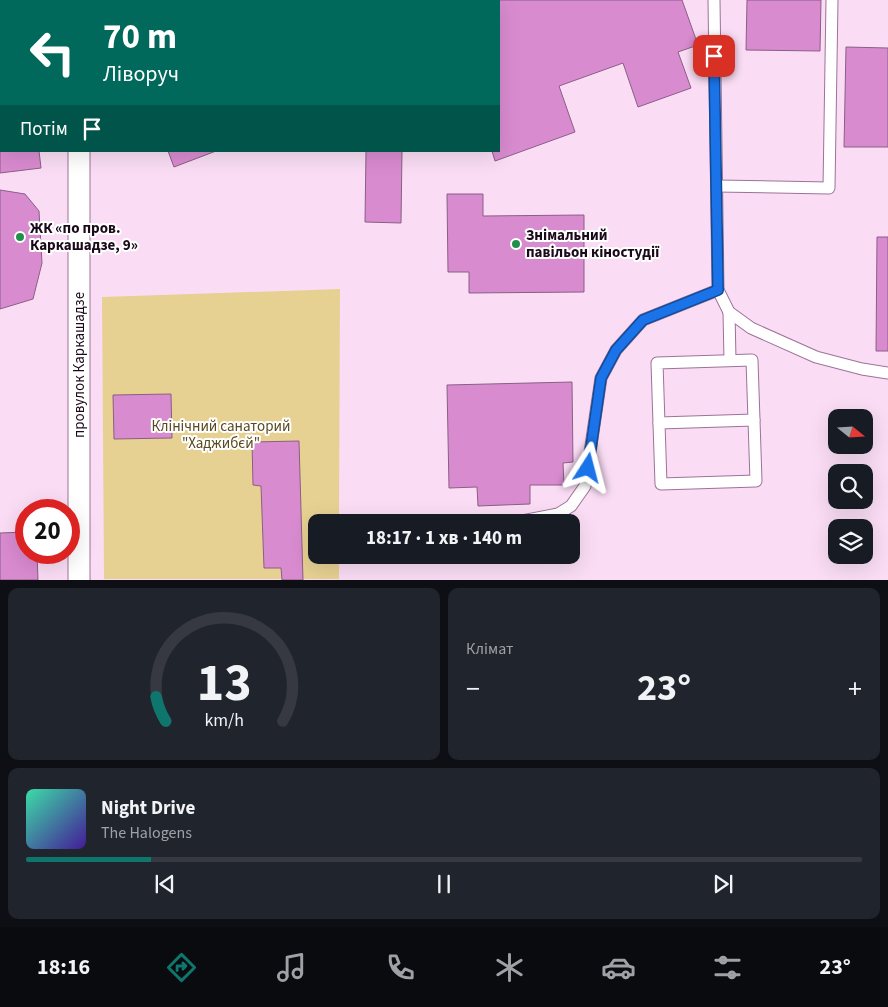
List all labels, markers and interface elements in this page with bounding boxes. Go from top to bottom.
text: 70 m [103,12,177,62]
icon: left [20,20,85,85]
pin [693,35,735,77]
icon: arrive [700,42,728,70]
text: Ліворуч [103,58,179,90]
icon: arrive [78,115,106,143]
text: Потім [20,116,68,143]
place label: ЖК «по пров. Каркашадзе, 9» [30,218,138,256]
place label: Знімальний павільон кіностудії [526,225,660,263]
marker: ЖК «по пров. Каркашадзе, 9» [14,231,26,243]
marker: Знімальний павільон кіностудії [510,238,522,250]
street label: провулок Каркашадзе [69,292,90,438]
north arrow [828,409,872,454]
map controls [828,409,873,564]
park label: Клінічний санаторий "Хаджибєй" [152,416,290,454]
position arrow [561,441,613,493]
button: search [828,464,873,509]
speed limit sign: 20 [15,499,80,564]
button: layers [828,519,873,564]
text: 18:17 · 1 хв · 140 m [366,525,522,552]
text: Клімат [466,638,513,660]
text: 13 [197,647,251,721]
text: 23° [637,661,691,715]
text: − [466,669,480,709]
text: + [848,669,862,709]
text: km/h [204,708,244,733]
text: Night Drive [101,795,195,822]
text: The Halogens [101,822,192,844]
icon: previous [151,870,179,898]
icon: pause [430,870,458,898]
icon: next [709,870,737,898]
icon: directions [164,950,199,985]
icon: music [274,950,309,985]
icon: phone [383,950,418,985]
icon: climate [492,950,527,985]
icon: car [601,950,636,985]
icon: filters [710,950,745,985]
text: 18:16 [37,951,90,983]
text: 23° [820,951,851,983]

